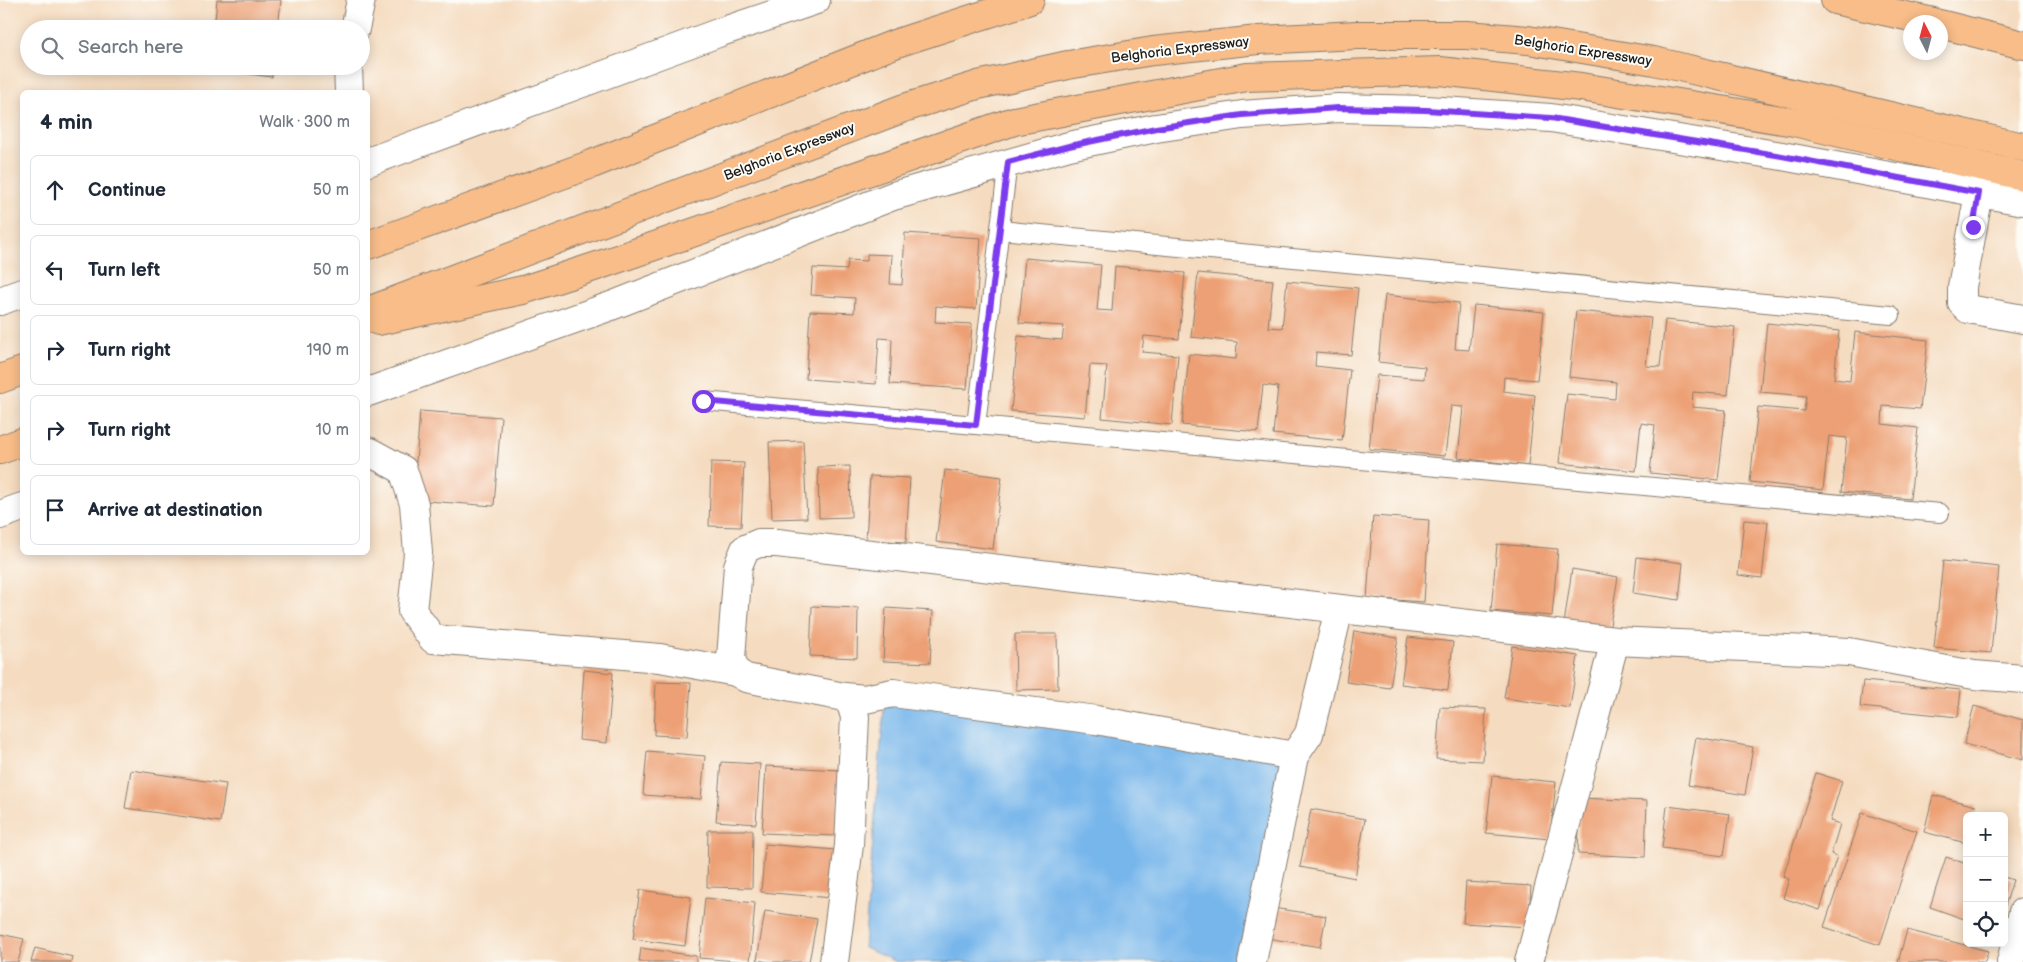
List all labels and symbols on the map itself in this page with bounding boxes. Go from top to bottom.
north arrow [1903,15,1948,60]
street label: Belghoria Expressway [1513,31,1654,70]
street label: Belghoria Expressway [1110,33,1251,66]
street label: Belghoria Expressway [721,118,858,184]
route end [1962,216,1985,239]
route start [692,390,715,413]

